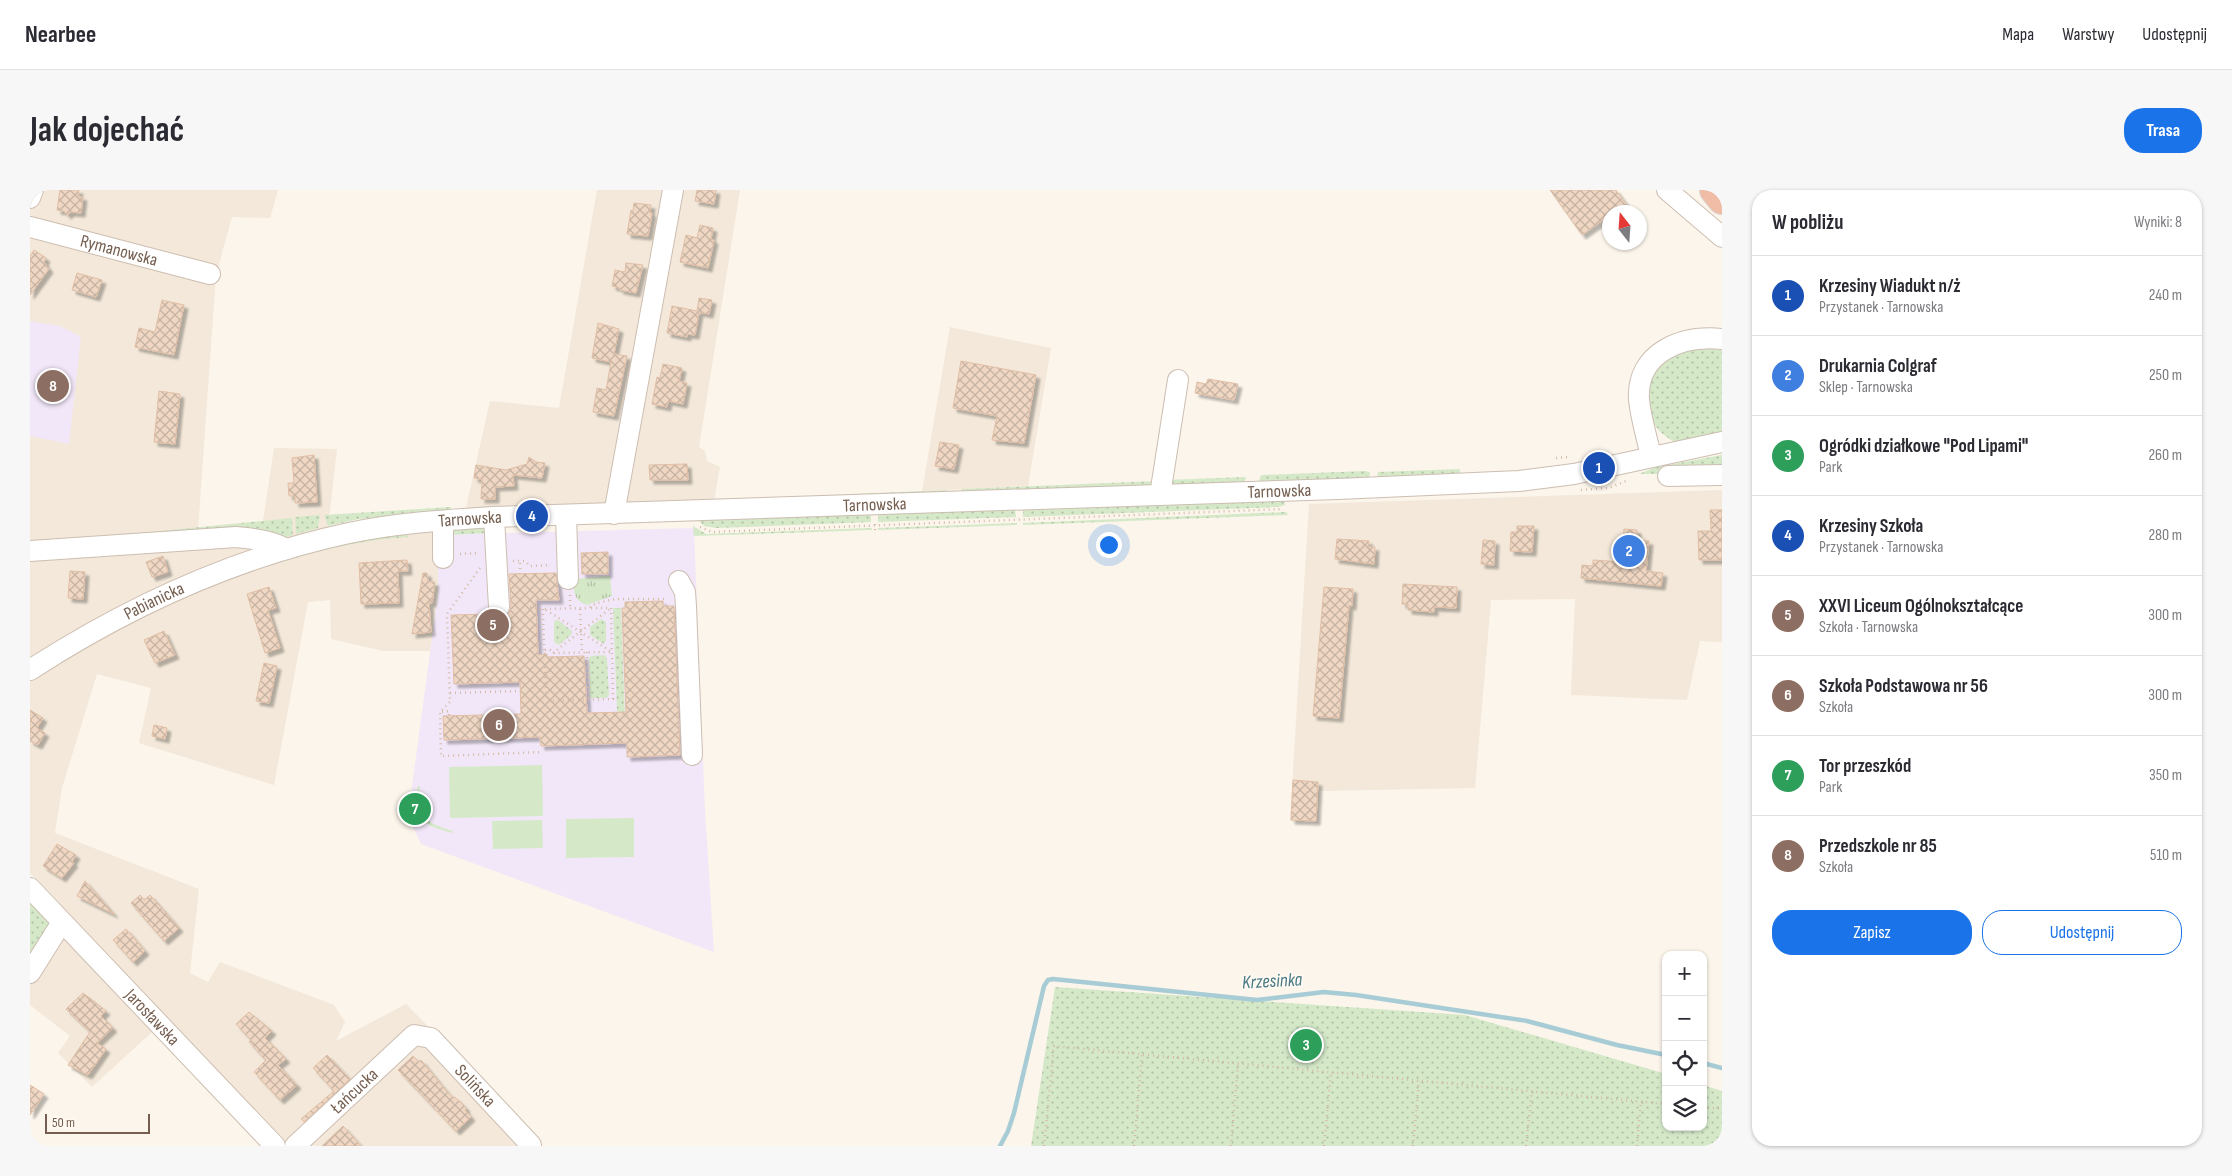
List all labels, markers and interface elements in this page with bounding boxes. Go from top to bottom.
text: Nearbee [25,20,96,49]
text: Mapa [2002,24,2034,45]
text: Warstwy [2062,24,2114,45]
text: Udostępnij [2142,24,2207,45]
button: Trasa [2124,108,2202,153]
text: Jak dojechać [30,109,184,152]
north arrow [1602,205,1647,250]
text: W pobliżu [1772,210,1843,235]
text: Wyniki: 8 [2134,213,2182,232]
street label: Rymanowska [78,231,160,271]
text: Krzesiny Wiadukt n/ż [1819,275,1961,298]
text: 1 [1785,286,1791,305]
text: 240 m [2149,286,2182,305]
text: Przystanek · Tarnowska [1819,298,1943,317]
text: Drukarnia Colgraf [1819,355,1937,378]
text: 2 [1784,366,1792,385]
text: 250 m [2149,366,2182,385]
pin: 8 [37,367,69,405]
text: Sklep · Tarnowska [1819,378,1913,397]
text: Ogródki działkowe "Pod Lipami" [1819,435,2028,458]
text: 3 [1784,446,1792,465]
text: 260 m [2148,446,2182,465]
pin: 1 [1583,449,1615,487]
text: Park [1819,458,1842,477]
street label: Tarnowska [1247,480,1312,503]
street label: Tarnowska [842,493,907,516]
pin: 4 [516,497,548,535]
street label: Tarnowska [437,507,502,532]
text: Krzesiny Szkoła [1819,515,1923,538]
text: 4 [1784,526,1792,545]
text: 280 m [2148,526,2182,545]
your location [1096,532,1122,558]
pin: 2 [1613,532,1645,570]
text: Przystanek · Tarnowska [1819,538,1943,557]
street label: Pabianicka [120,578,187,624]
text: XXVI Liceum Ogólnokształcące [1819,595,2023,618]
pin: 5 [477,606,509,644]
text: 5 [1784,606,1792,625]
text: 300 m [2148,606,2182,625]
text: Szkoła · Tarnowska [1819,618,1918,637]
text: Szkoła Podstawowa nr 56 [1819,675,1988,698]
text: 6 [1784,686,1792,705]
text: 300 m [2148,686,2182,705]
text: Szkoła [1819,698,1853,717]
pin: 6 [483,706,515,744]
text: Tor przeszkód [1819,755,1911,778]
text: 7 [1785,766,1791,785]
text: 350 m [2149,766,2182,785]
text: Park [1819,778,1842,797]
pin: 7 [399,790,431,828]
text: Przedszkole nr 85 [1819,835,1937,858]
text: 8 [1784,846,1792,865]
text: 510 m [2150,846,2182,865]
text: Szkoła [1819,858,1853,877]
button: Zapisz [1772,910,1972,955]
button: Udostępnij [1982,910,2182,955]
map controls [1662,951,1707,1131]
button: + [1662,951,1707,996]
water label: Krzesinka [1241,968,1303,995]
street label: Jarosławska [120,984,184,1050]
button: − [1662,996,1707,1041]
pin: 3 [1290,1026,1322,1064]
button: locate [1662,1041,1707,1086]
street label: Solińska [450,1060,500,1111]
street label: Łańcucka [326,1064,383,1119]
button: layers [1662,1086,1707,1131]
scale bar [45,1111,150,1134]
text: 50 m [52,1114,75,1131]

